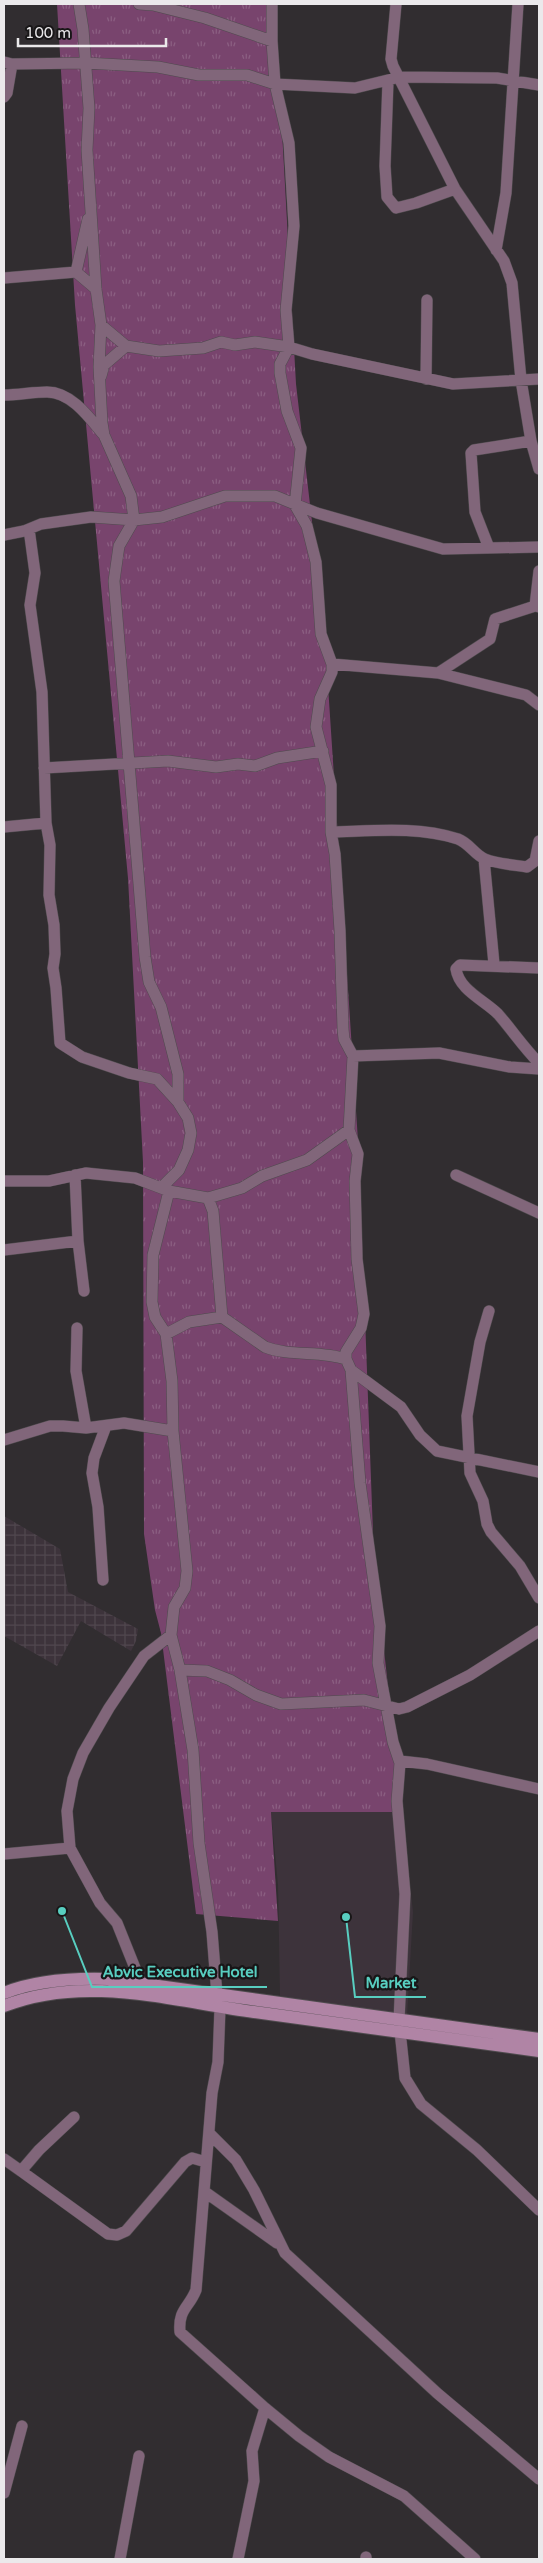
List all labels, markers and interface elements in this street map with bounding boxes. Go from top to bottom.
scale bar [18,15,165,47]
text: 100 m [25,24,71,42]
callout: Abvic Executive Hotel [92,1957,267,1987]
text: Abvic Executive Hotel [103,1963,257,1981]
callout: Market [355,1967,426,1997]
text: Market [366,1974,417,1992]

